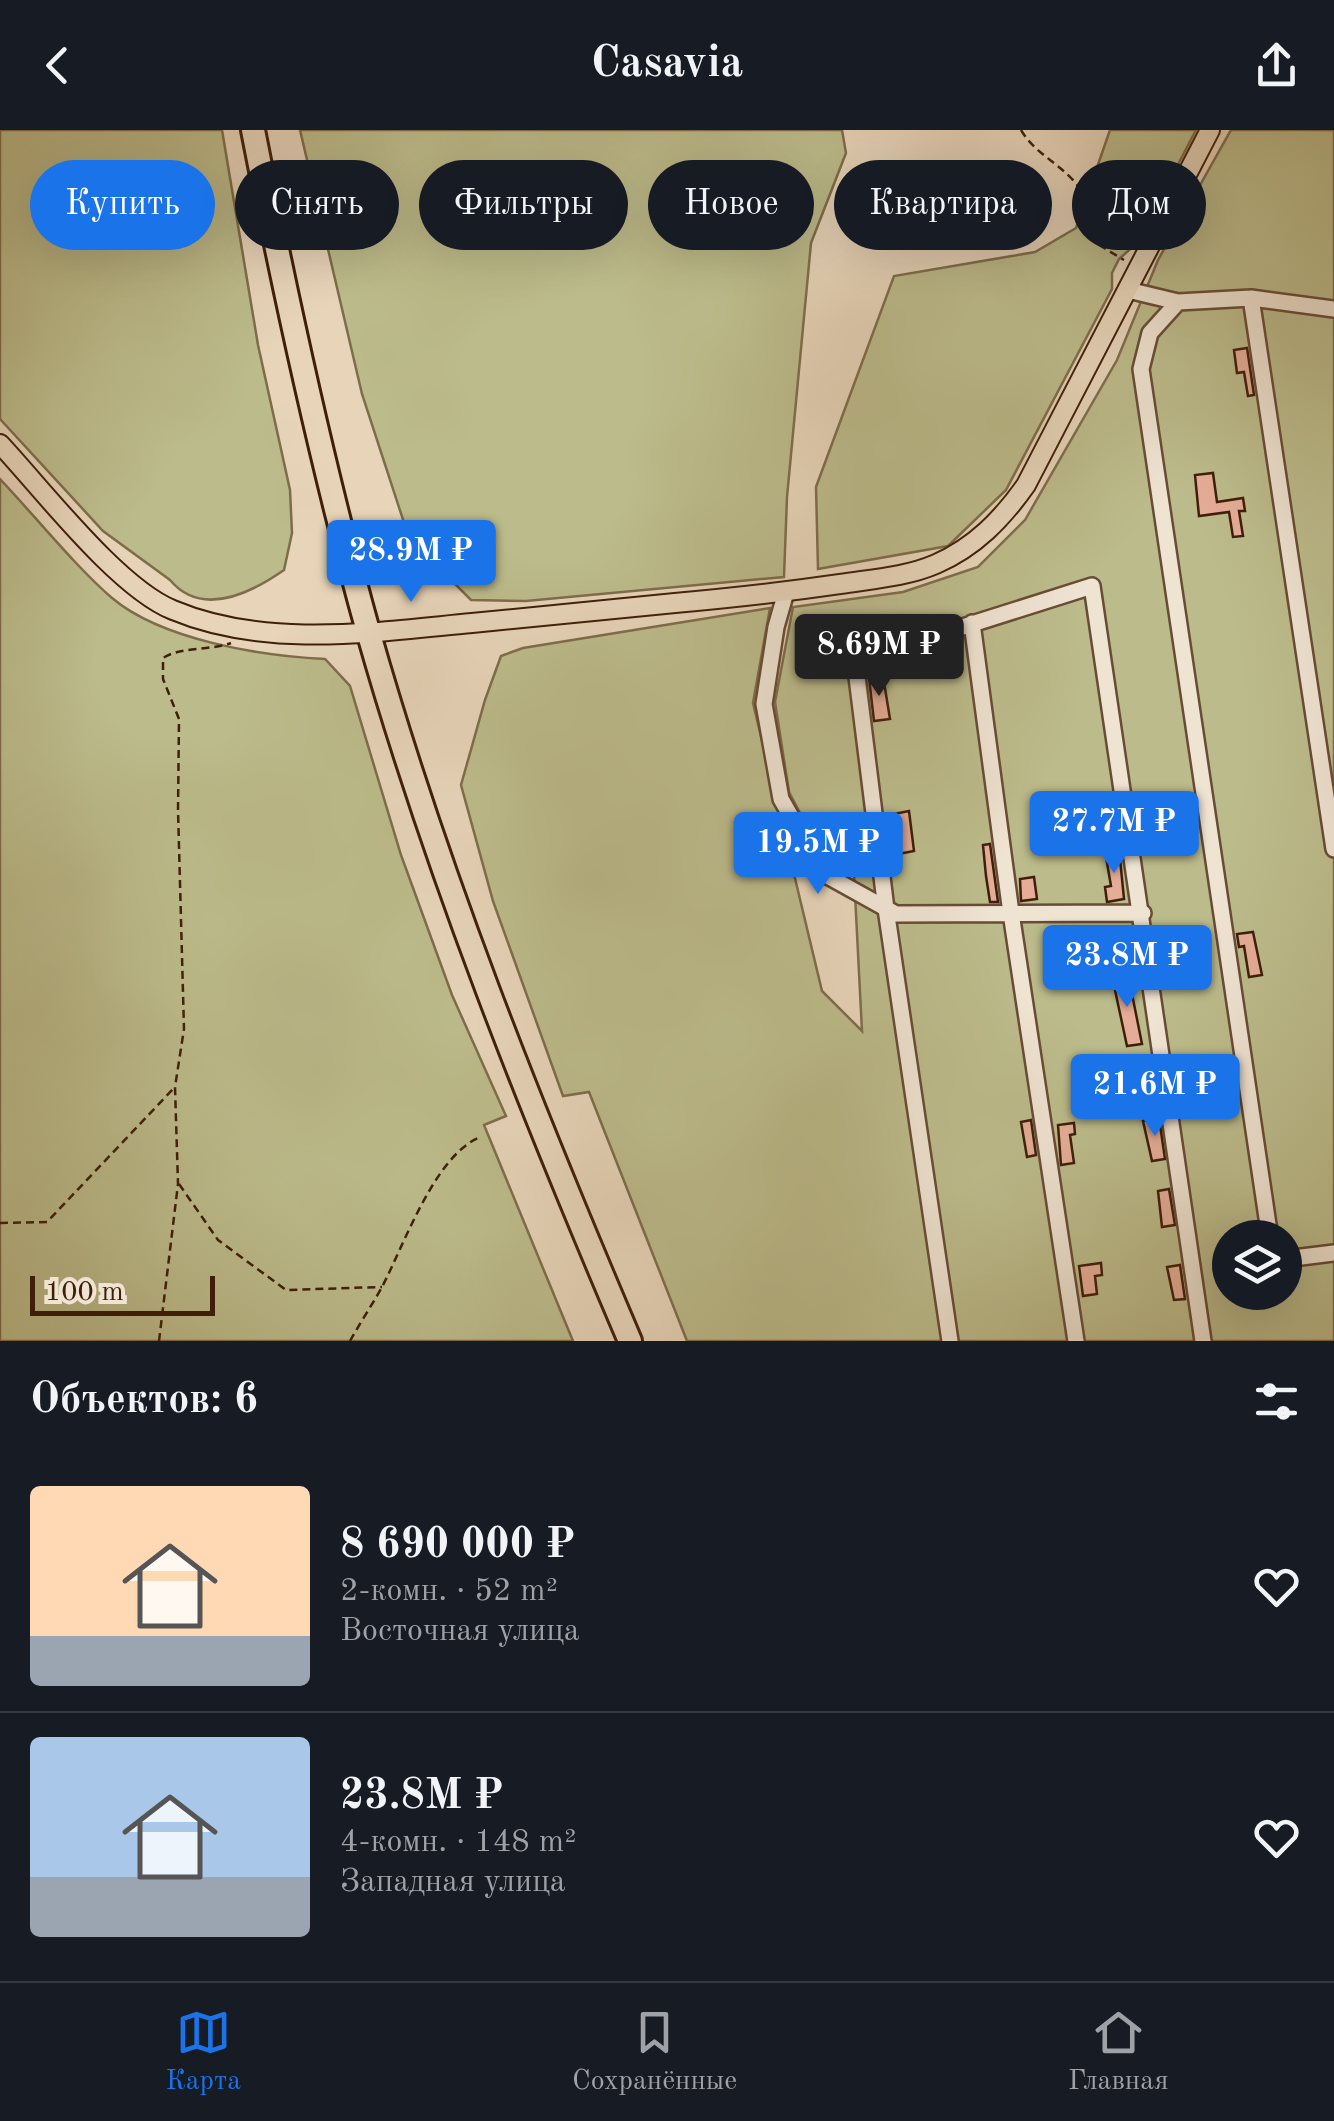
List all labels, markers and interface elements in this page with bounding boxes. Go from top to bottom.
icon: back [30,38,85,93]
icon: share [1249,38,1304,93]
text: Casavia [591,42,743,87]
chip: Купить [30,160,215,250]
chip: Снять [235,160,399,250]
chip: Фильтры [419,160,628,250]
chip: Новое [648,160,814,250]
chip: Квартира [834,160,1052,250]
chip: Дом [1072,160,1206,250]
pin: 28.9M ₽ [319,520,503,605]
text: 28.9M ₽ [349,536,473,568]
pin: 8.69M ₽ [787,614,971,699]
text: 8.69M ₽ [817,630,941,662]
pin: 27.7M ₽ [1022,791,1206,876]
text: 27.7M ₽ [1052,807,1176,839]
pin: 19.5M ₽ [726,812,910,897]
text: 19.5M ₽ [756,828,880,860]
pin: 23.8M ₽ [1035,925,1219,1010]
text: 23.8M ₽ [1065,941,1189,973]
pin: 21.6M ₽ [1063,1054,1247,1139]
text: 21.6M ₽ [1093,1070,1217,1102]
map controls [1212,1220,1302,1310]
button: layers [1212,1220,1302,1310]
scale bar [30,1271,215,1316]
text: 100 m [45,1279,124,1307]
icon: filters [1249,1374,1304,1429]
text: Объектов: 6 [30,1380,258,1422]
text: 8 690 000 ₽ [340,1525,575,1567]
icon: home [110,1526,230,1646]
icon: heart [1249,1559,1304,1614]
text: 2-комн. · 52 m² [340,1576,558,1608]
text: Восточная улица [340,1616,580,1648]
text: 23.8M ₽ [340,1776,503,1818]
icon: home [110,1777,230,1897]
icon: heart [1249,1810,1304,1865]
text: 4-комн. · 148 m² [340,1827,576,1859]
text: Западная улица [340,1867,566,1899]
tab: Карта [165,2005,241,2100]
tab: Сохранённые [572,2005,737,2100]
tab: Главная [1068,2005,1169,2100]

